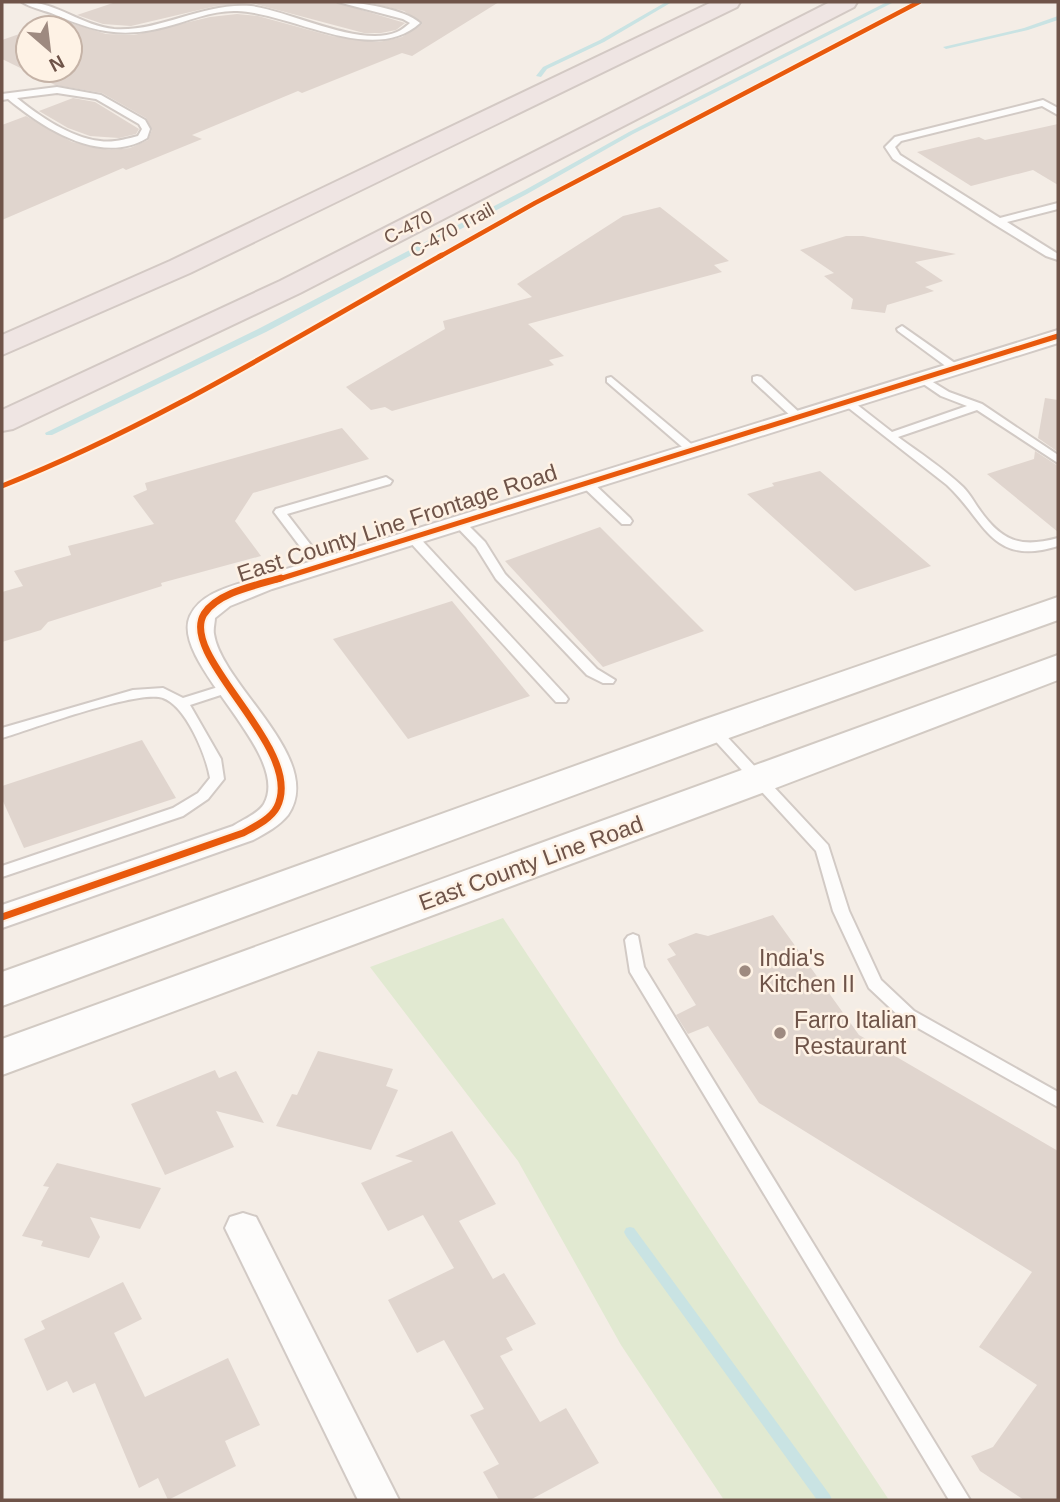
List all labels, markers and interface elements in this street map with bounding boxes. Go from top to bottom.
north arrow [14,14,84,84]
text: N [46,51,68,76]
street label: C-470 Trail [406,198,498,262]
street label: C-470 [380,206,436,248]
street label: East County Line Frontage Road [234,459,560,587]
street label: East County Line Road [415,810,647,916]
place label: India's Kitchen II [759,945,855,997]
marker: India's Kitchen II [737,963,753,979]
place label: Farro Italian Restaurant [794,1007,917,1059]
marker: Farro Italian Restaurant [772,1025,788,1041]

